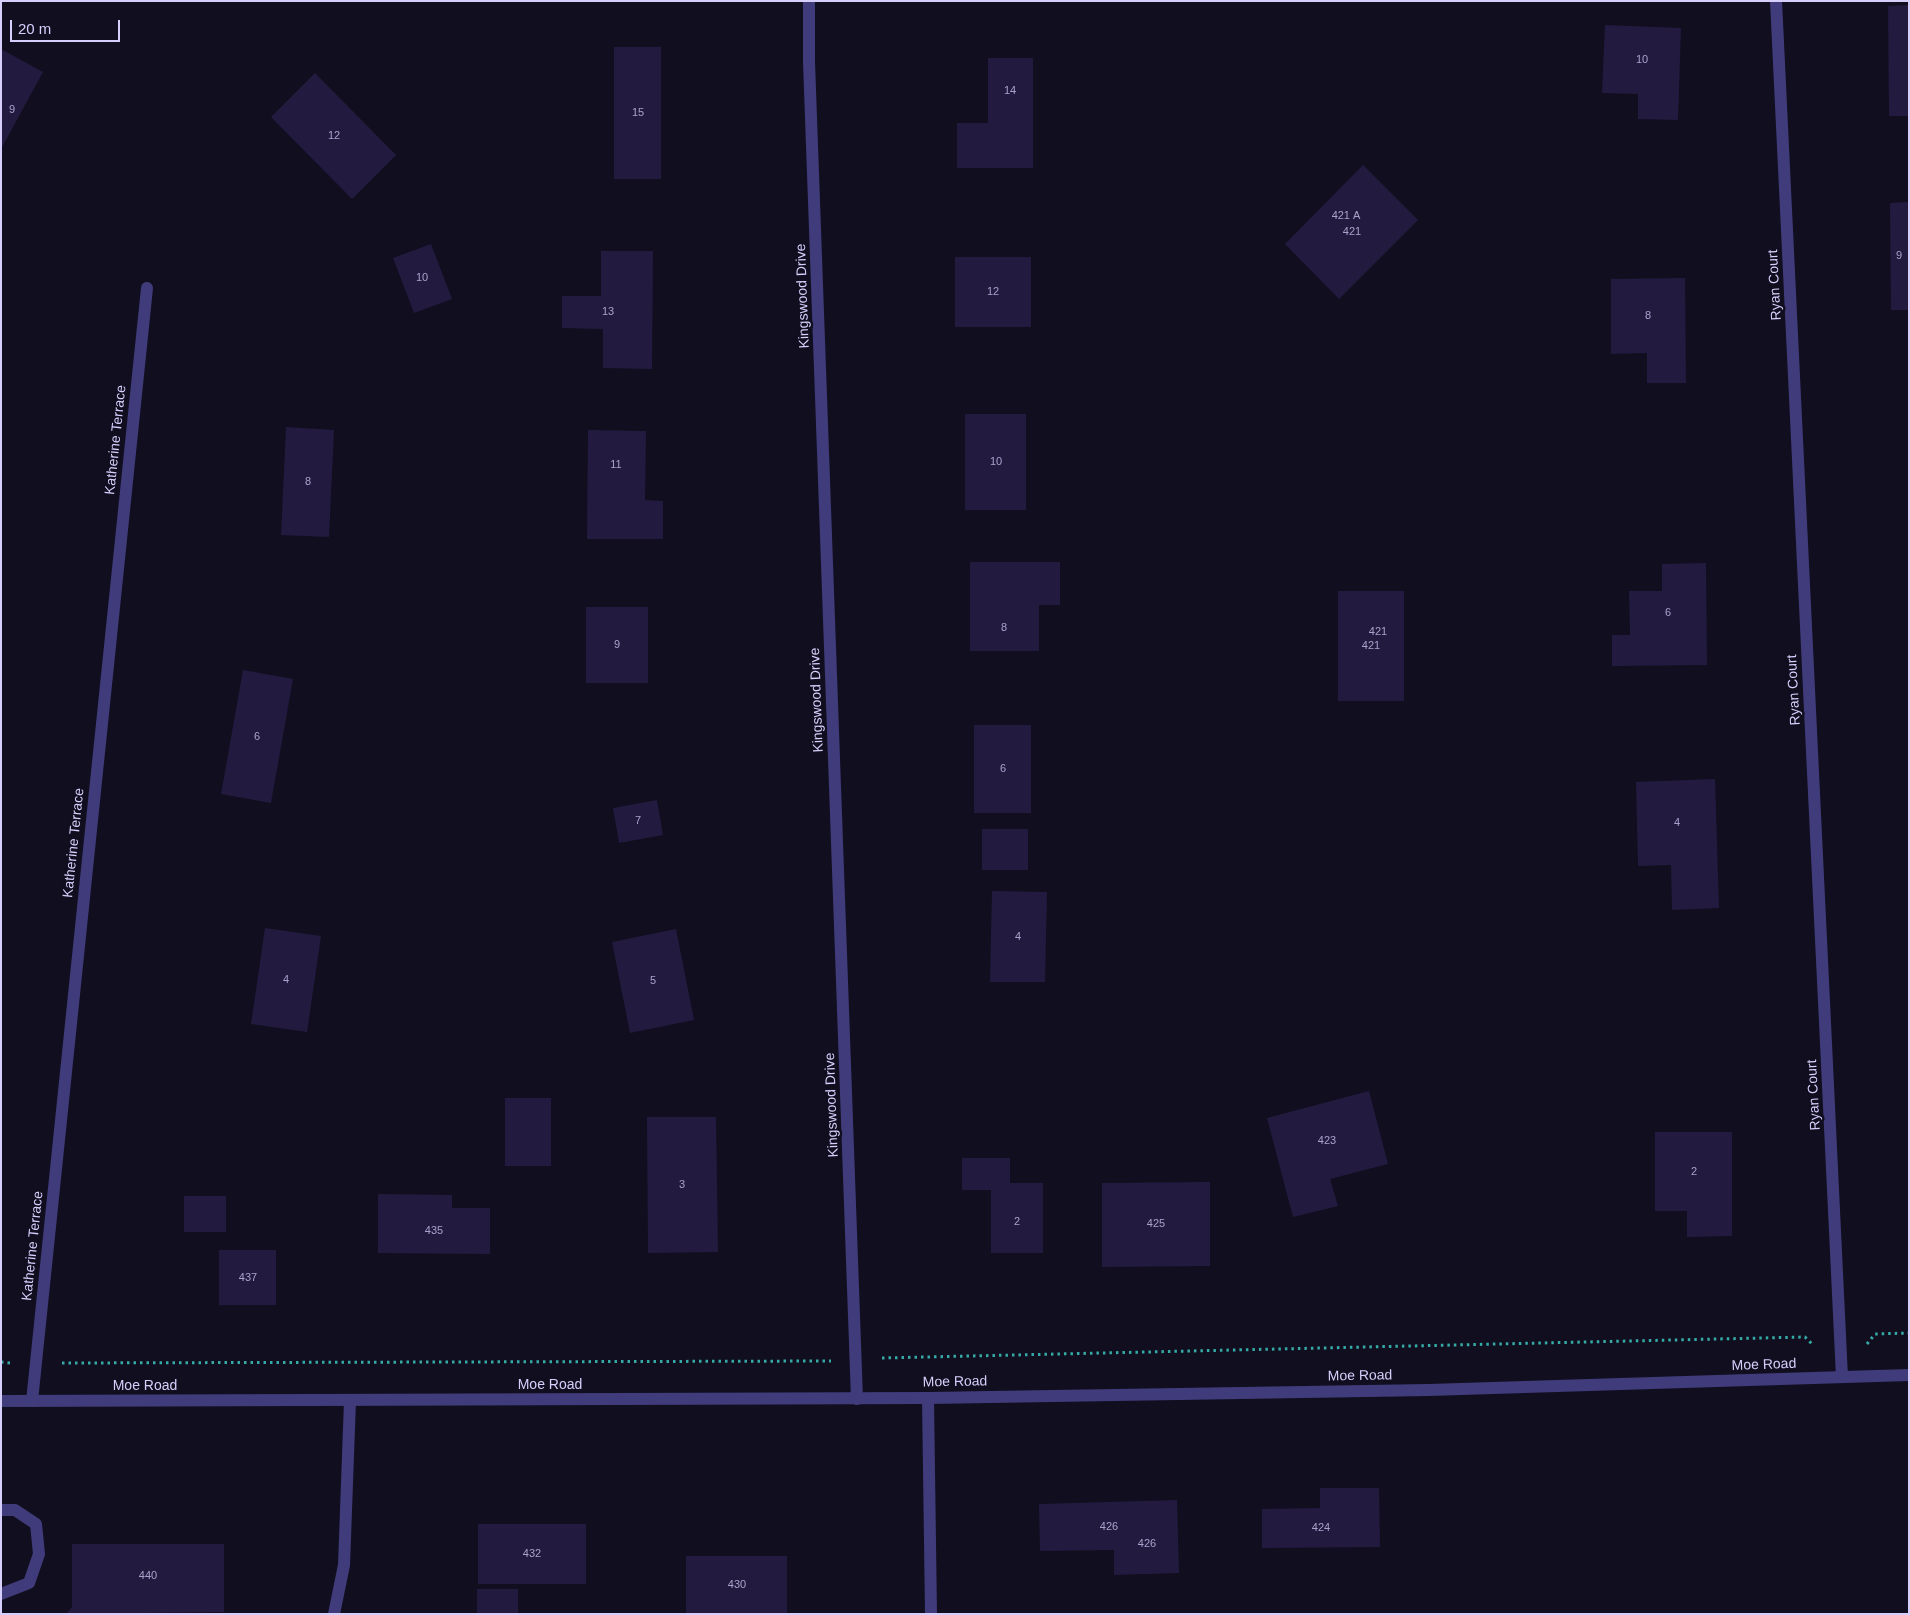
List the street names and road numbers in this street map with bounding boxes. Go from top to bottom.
street label: Kingswood Drive [793,243,813,349]
street label: Ryan Court [1765,249,1785,321]
street label: Katherine Terrace [102,384,130,496]
street label: Kingswood Drive [807,647,827,753]
street label: Ryan Court [1784,654,1804,726]
street label: Katherine Terrace [60,787,88,899]
street label: Kingswood Drive [822,1052,842,1158]
street label: Ryan Court [1804,1059,1824,1131]
street label: Katherine Terrace [19,1190,47,1302]
street label: Moe Road [1731,1355,1797,1375]
street label: Moe Road [1328,1367,1392,1385]
street label: Moe Road [923,1373,987,1391]
street label: Moe Road [518,1377,582,1393]
street label: Moe Road [113,1378,177,1394]

